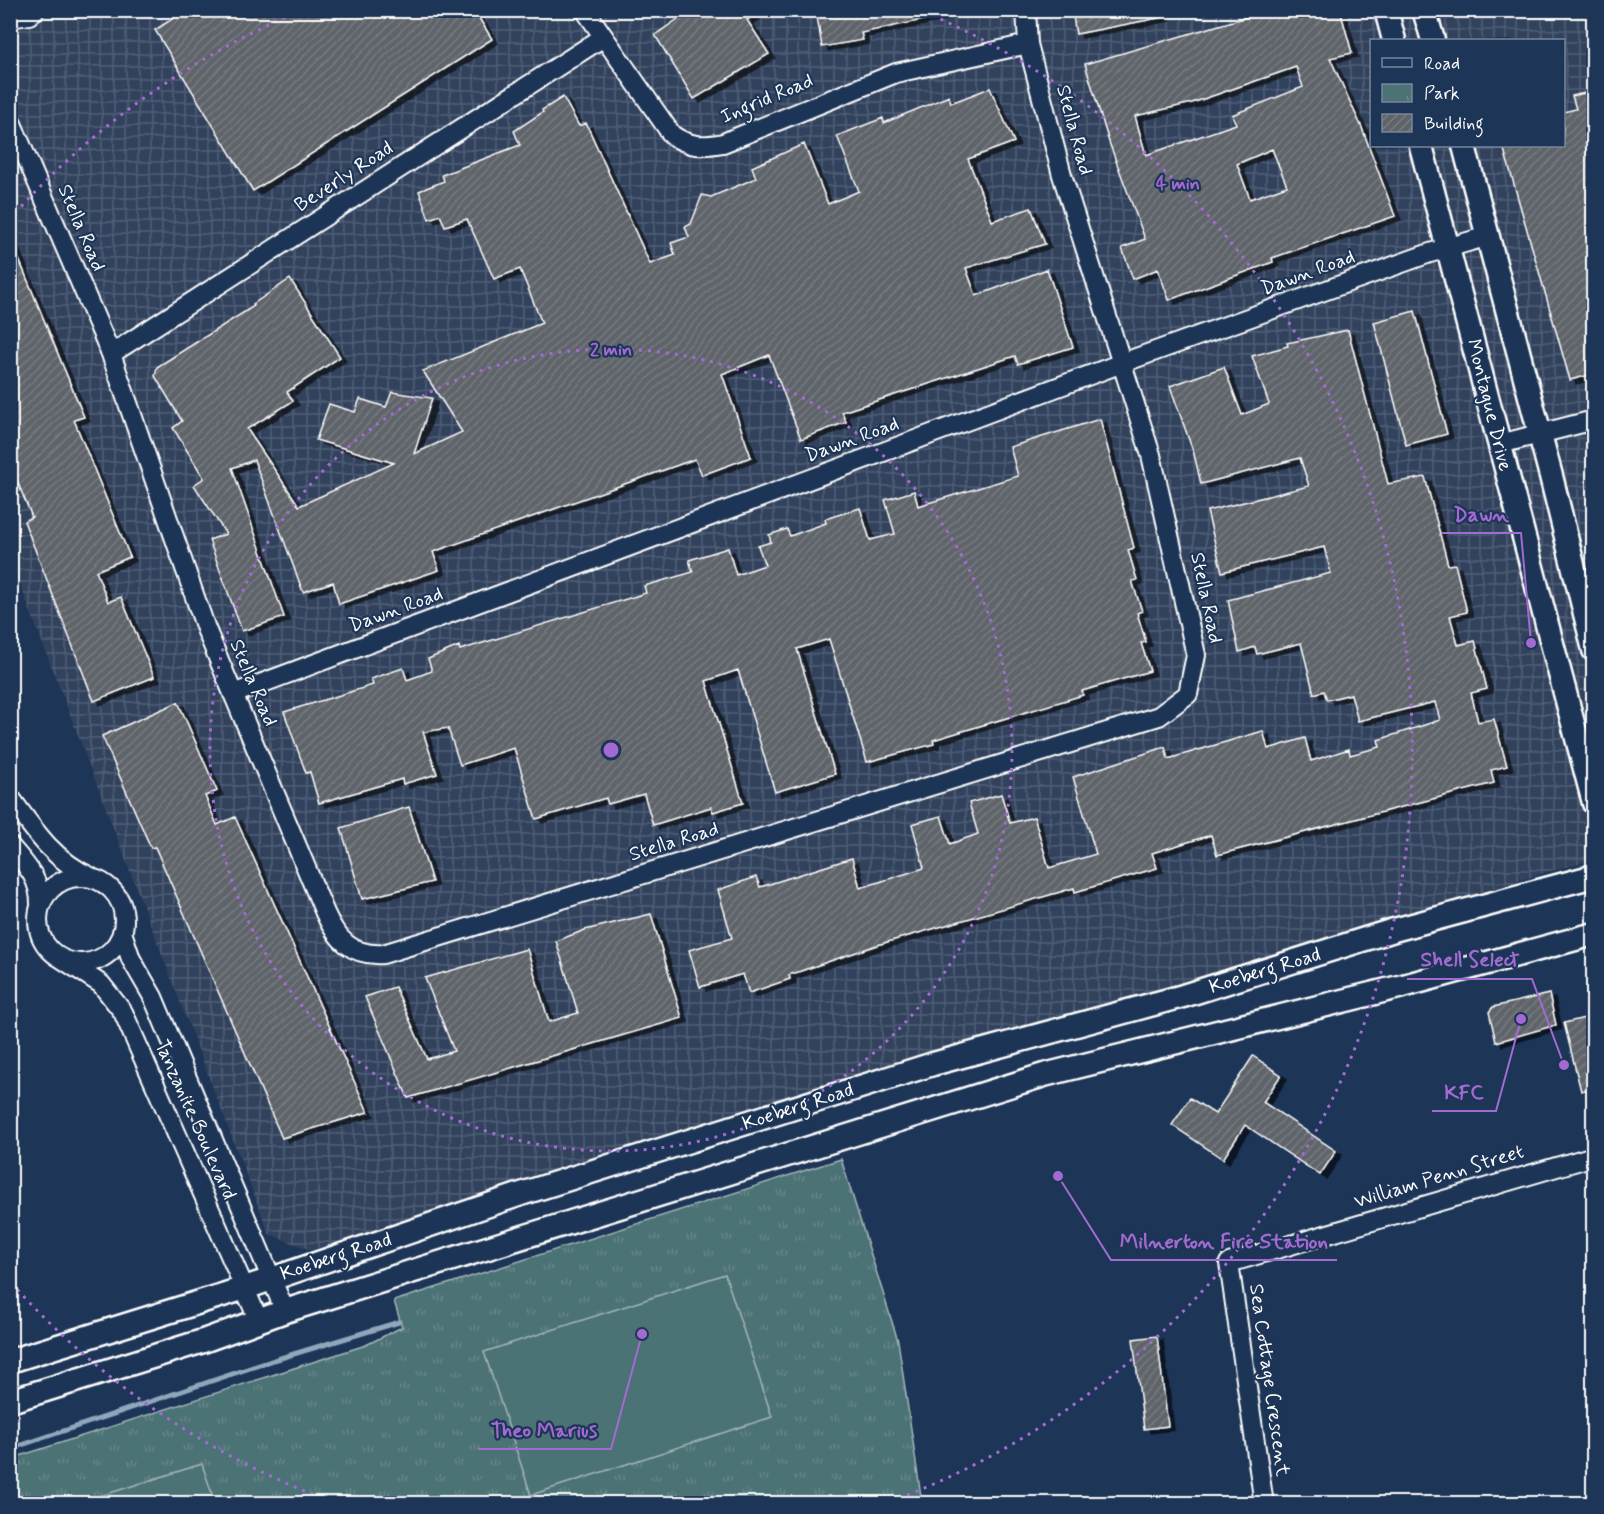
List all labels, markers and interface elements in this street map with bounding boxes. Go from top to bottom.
legend [1370,39,1565,147]
text: Road [1424,52,1460,76]
street label: Ingrid Road [717,67,818,132]
street label: Stella Road [1049,82,1099,178]
text: Park [1424,82,1460,106]
text: Building [1424,112,1484,138]
street label: Beverly Road [290,135,398,219]
text: 4 min [1156,172,1200,196]
street label: Stella Road [51,180,111,276]
street label: Dawn Road [1257,244,1359,302]
street label: Montague Drive [1460,336,1518,474]
text: 2 min [590,338,632,362]
street label: Dawn Road [801,411,903,469]
callout: Dawn [1442,494,1521,533]
text: Dawn [1453,501,1509,529]
street label: Stella Road [1183,550,1229,646]
street label: Dawn Road [345,581,447,639]
street label: Stella Road [223,635,283,731]
centre of rings [601,740,621,760]
street label: Stella Road [626,816,722,868]
callout: Shell Select [1407,940,1532,979]
street label: Koeberg Road [1206,941,1325,1003]
text: Shell Select [1420,946,1520,974]
street label: Tanzanite Boulevard [148,1036,242,1204]
callout: KFC [1432,1072,1496,1111]
street label: Koeberg Road [739,1076,858,1140]
text: KFC [1444,1079,1484,1107]
street label: William Penn Street [1351,1138,1527,1216]
callout: Milnerton Fire Station [1111,1221,1337,1260]
street label: Koeberg Road [277,1226,396,1290]
text: Milnerton Fire Station [1120,1228,1328,1256]
street label: Sea Cottage Crescent [1242,1282,1296,1478]
callout: Theo Marius [478,1410,611,1449]
text: Theo Marius [491,1417,598,1445]

